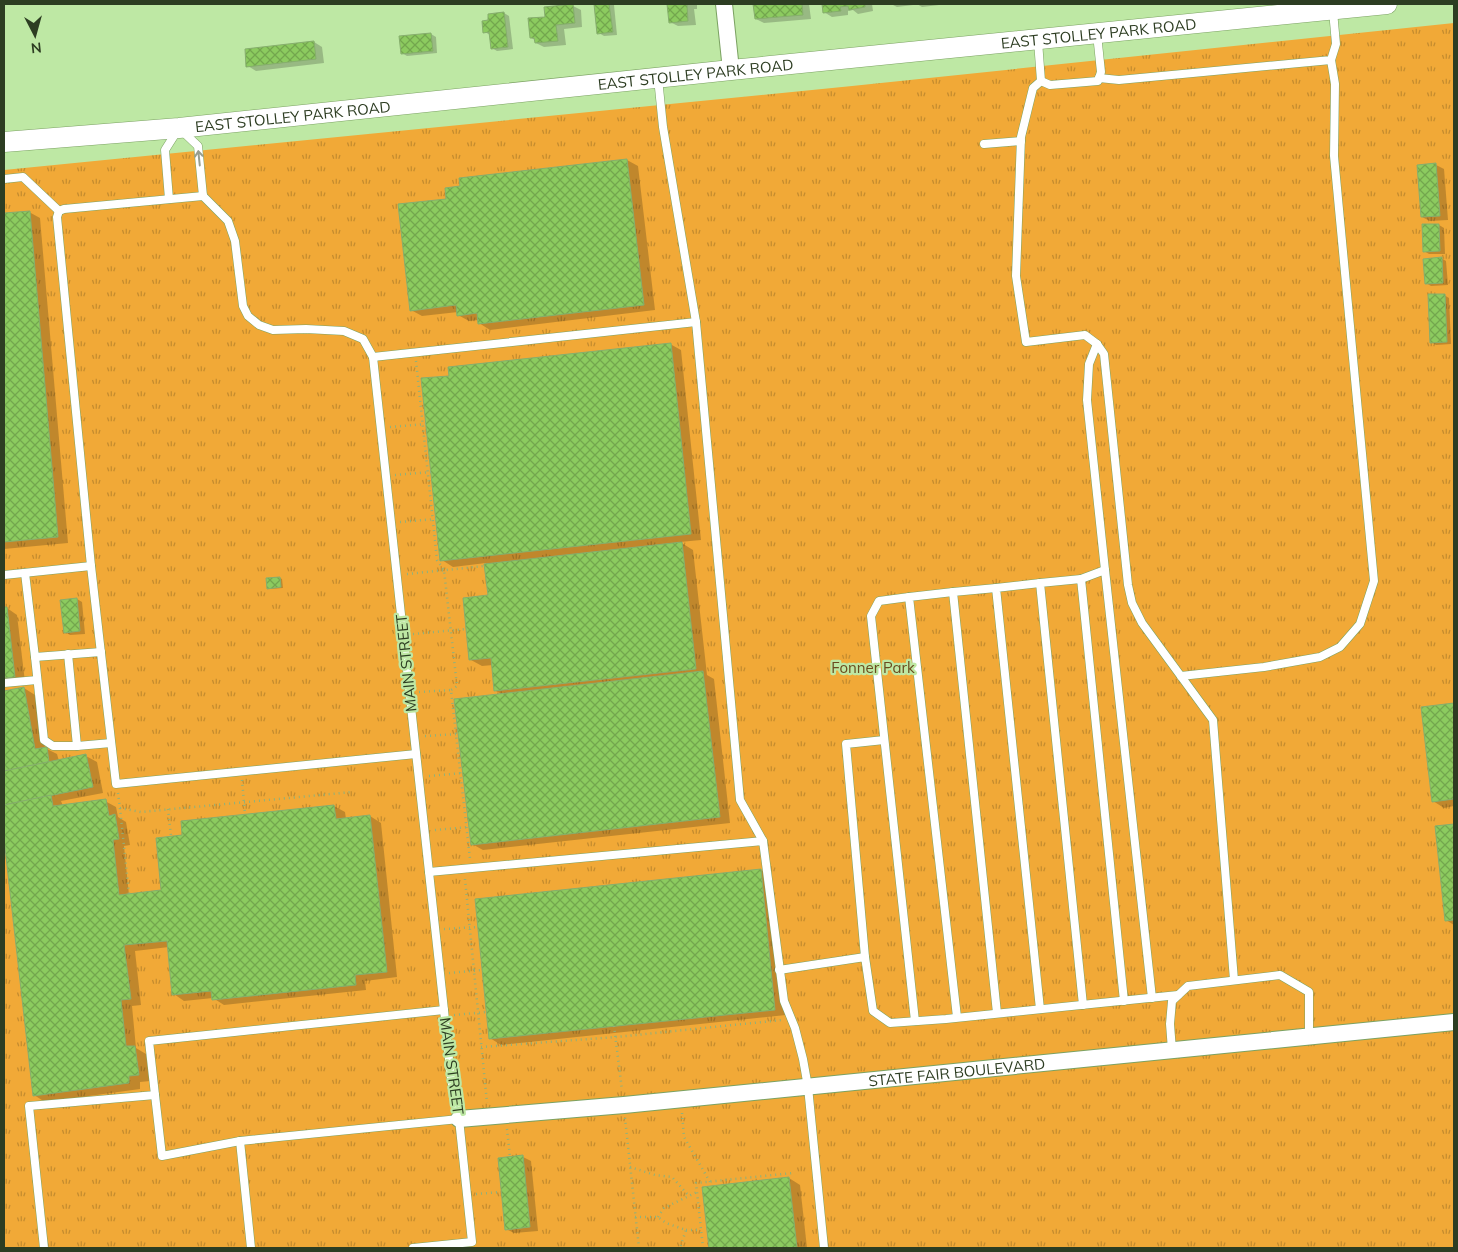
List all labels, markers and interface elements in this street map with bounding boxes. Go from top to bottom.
north arrow [10,10,60,60]
street label: EAST STOLLEY PARK ROAD [1000,14,1197,52]
text: N [30,38,43,57]
street label: EAST STOLLEY PARK ROAD [597,54,794,93]
street label: EAST STOLLEY PARK ROAD [194,96,391,136]
one-way arrow [194,150,204,166]
street label: MAIN STREET [391,613,421,713]
park label: Fonner Park [831,658,915,677]
street label: MAIN STREET [436,1016,468,1116]
street label: STATE FAIR BOULEVARD [867,1053,1046,1090]

